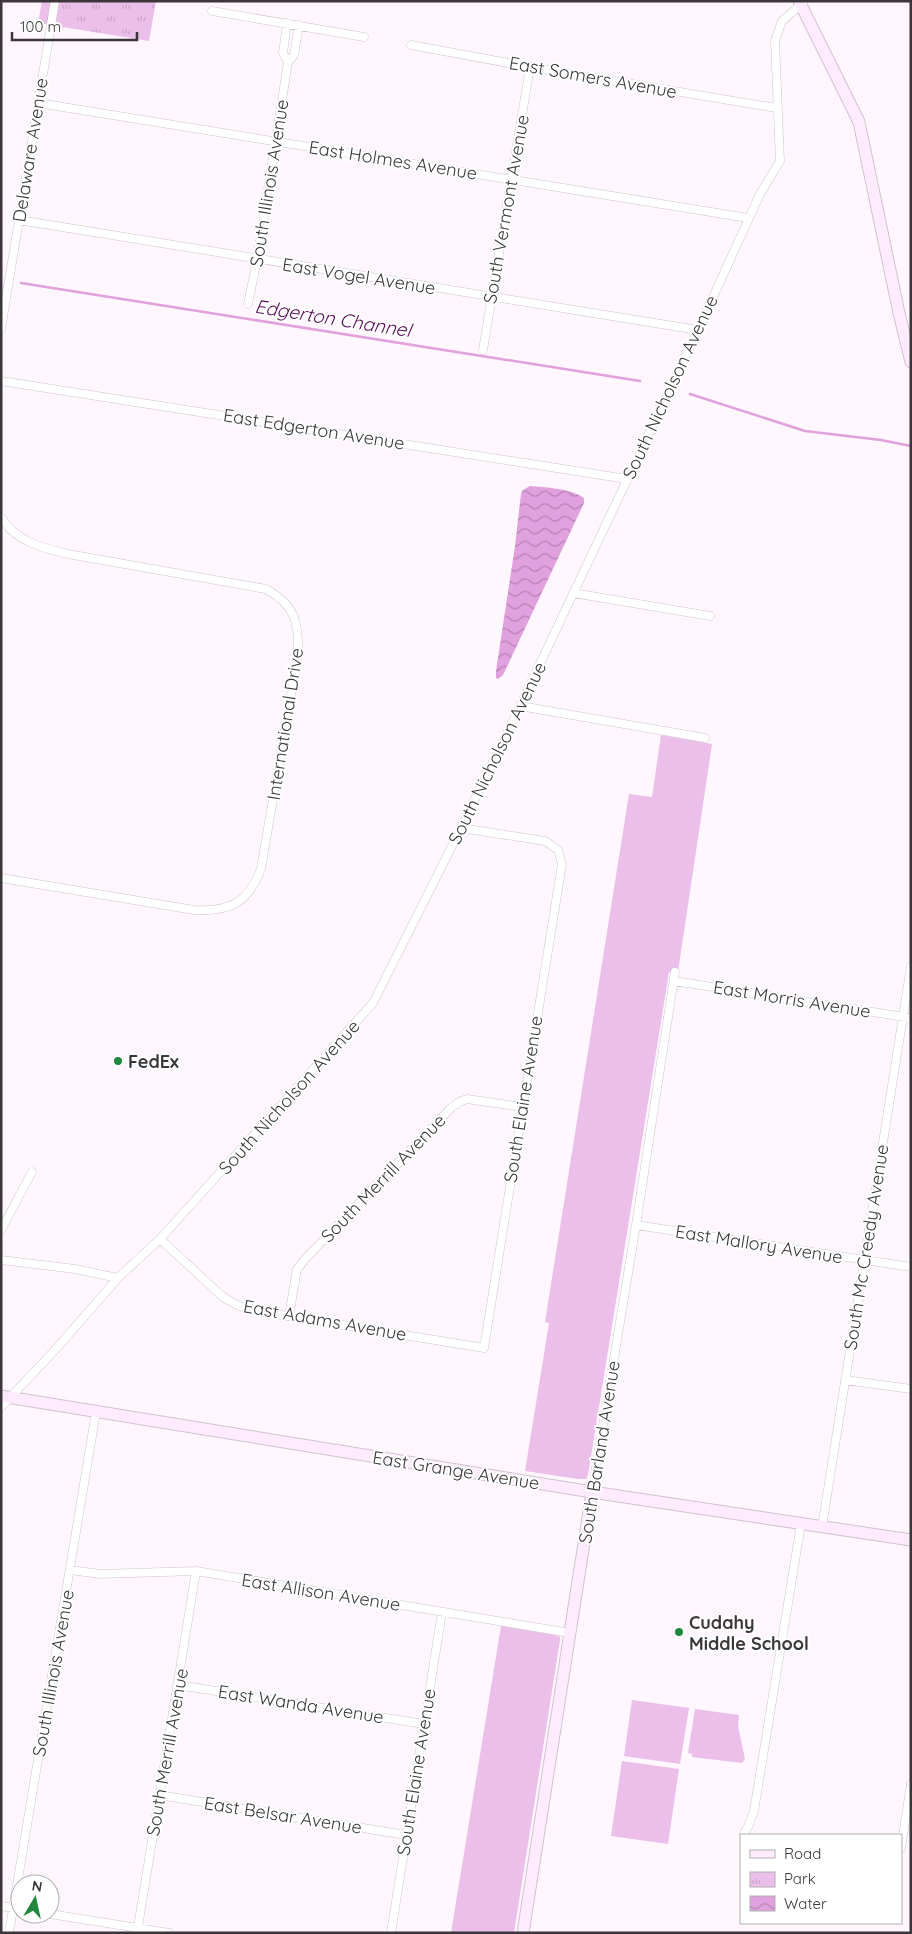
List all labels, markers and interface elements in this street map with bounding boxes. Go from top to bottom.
scale bar [12,10,138,42]
text: 100 m [20,17,61,36]
street label: East Somers Avenue [507,51,679,103]
street label: Delaware Avenue [7,76,53,224]
street label: South Illinois Avenue [244,98,294,268]
street label: South Vermont Avenue [478,113,534,305]
street label: East Holmes Avenue [307,135,479,185]
street label: East Vogel Avenue [281,253,437,299]
street label: South Nicholson Avenue [617,291,723,483]
water label: Edgerton Channel [253,294,415,343]
street label: East Edgerton Avenue [222,403,406,455]
street label: International Drive [262,646,308,802]
street label: South Nicholson Avenue [443,658,551,848]
street label: East Morris Avenue [712,975,872,1023]
street label: South Elaine Avenue [498,1014,548,1184]
street label: South Nicholson Avenue [213,1015,365,1179]
place label: FedEx [128,1050,179,1073]
marker: FedEx [112,1055,124,1067]
street label: South Merrill Avenue [316,1109,450,1247]
street label: South Mc Creedy Avenue [838,1143,894,1351]
street label: East Mallory Avenue [674,1219,844,1269]
street label: East Adams Avenue [242,1294,408,1346]
street label: South Barland Avenue [573,1359,625,1545]
street label: East Grange Avenue [371,1445,541,1495]
street label: East Allison Avenue [240,1568,402,1616]
street label: South Illinois Avenue [27,1588,79,1758]
place label: Cudahy Middle School [689,1611,809,1655]
marker: Cudahy Middle School [673,1626,685,1638]
street label: South Merrill Avenue [141,1666,193,1838]
street label: East Wanda Avenue [217,1680,385,1728]
street label: South Elaine Avenue [391,1687,441,1857]
street label: East Belsar Avenue [202,1791,364,1839]
legend [740,1834,902,1924]
text: Road [784,1844,821,1863]
text: Park [784,1869,816,1888]
north arrow [10,1874,60,1924]
text: N [31,1876,44,1896]
text: Water [784,1894,827,1913]

